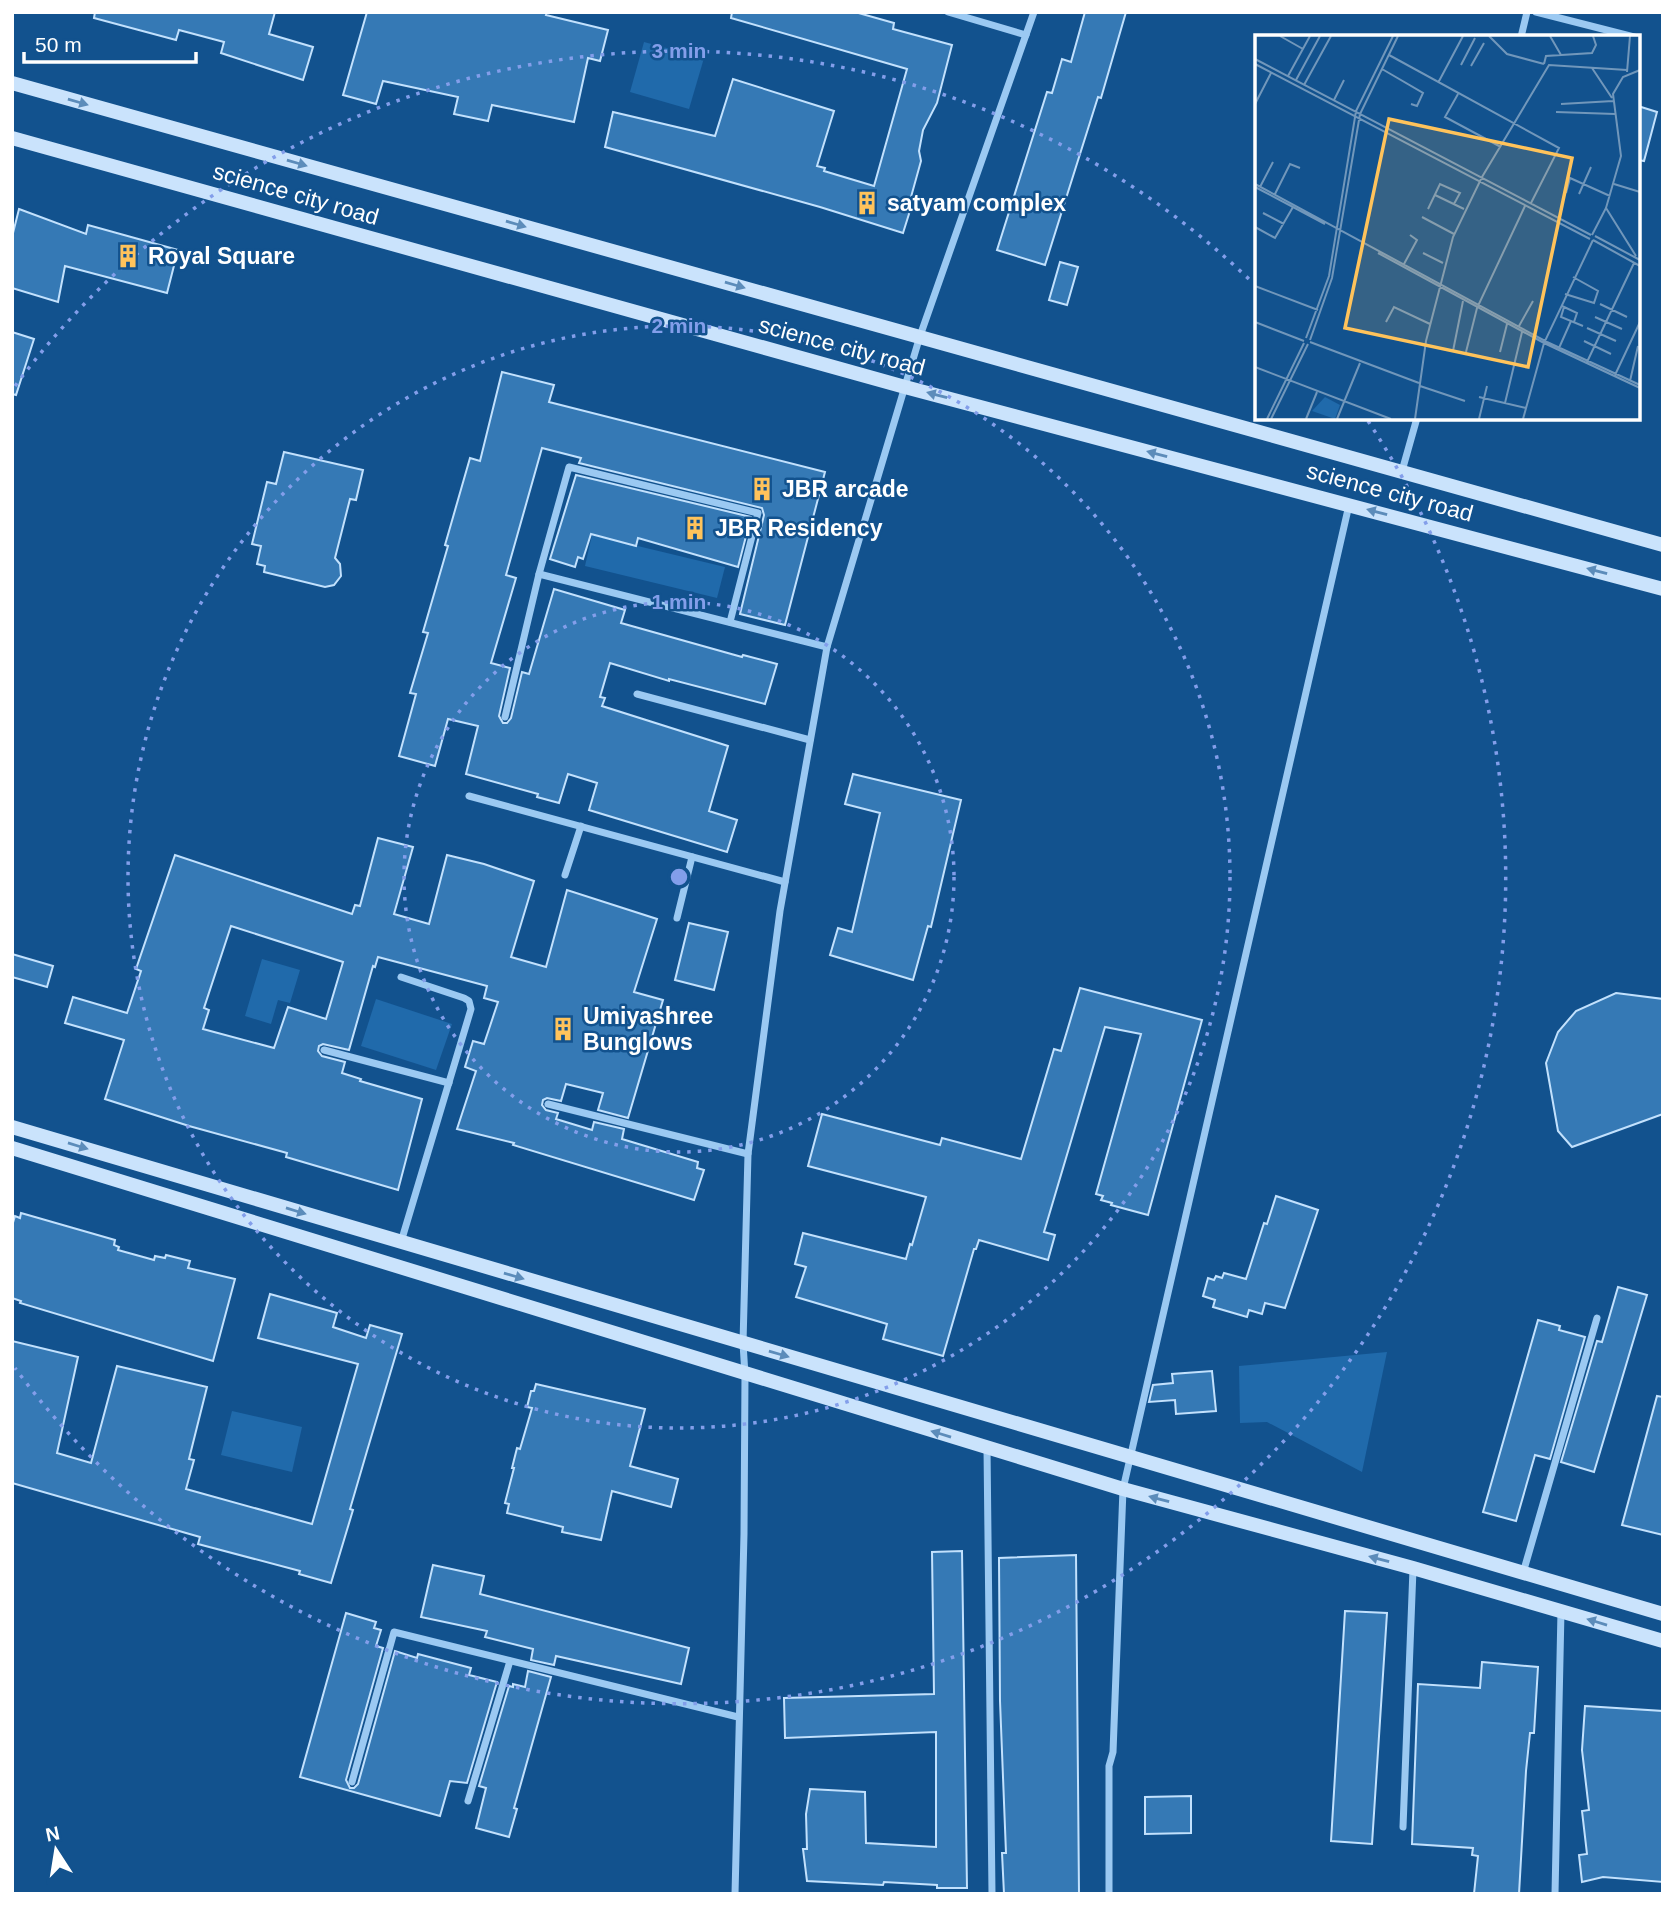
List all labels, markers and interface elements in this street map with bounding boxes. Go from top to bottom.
scale bar [24,21,196,65]
text: 50 m [35,33,82,56]
inset map [1255,35,1640,420]
text: 3 min [652,39,706,62]
one-way arrow [68,97,89,107]
street label: science city road [210,158,382,230]
one-way arrow [287,158,308,168]
building icon: satyam complex [853,189,881,217]
place label: satyam complex [887,190,1066,216]
one-way arrow [506,219,528,230]
building icon: Royal Square [114,242,142,270]
place label: Royal Square [148,243,295,269]
one-way arrow [725,280,747,291]
street label: science city road [756,311,928,381]
text: 2 min [652,314,706,337]
one-way arrow [926,389,948,400]
one-way arrow [1146,448,1168,459]
street label: science city road [1304,457,1476,527]
building icon: JBR arcade [748,475,776,503]
place label: JBR arcade [782,476,909,502]
one-way arrow [1366,506,1388,517]
building icon: JBR Residency [681,514,709,542]
place label: JBR Residency [715,515,883,541]
one-way arrow [1586,565,1608,576]
text: 1 min [652,590,706,613]
centre of rings [667,865,691,889]
place label: Umiyashree Bunglows [583,1003,713,1055]
building icon: Umiyashree Bunglows [549,1015,577,1043]
one-way arrow [67,1142,88,1152]
one-way arrow [285,1207,306,1217]
one-way arrow [504,1271,525,1281]
one-way arrow [768,1349,790,1360]
one-way arrow [931,1429,952,1439]
one-way arrow [1148,1493,1170,1504]
one-way arrow [1368,1553,1390,1564]
one-way arrow [1587,1616,1608,1626]
north arrow [21,1815,91,1885]
text: N [44,1822,61,1846]

